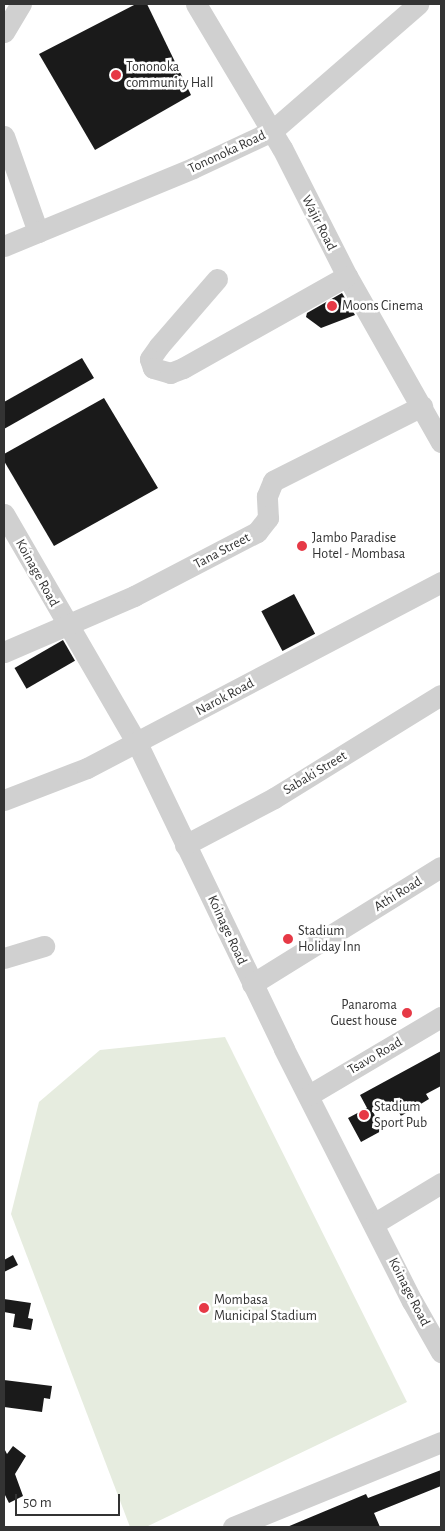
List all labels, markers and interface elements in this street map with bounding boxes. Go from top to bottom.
place label: Tononoka community Hall [126,59,213,92]
marker: Tononoka community Hall [110,69,122,81]
street label: Tononoka Road [186,127,268,177]
street label: Wajir Road [298,192,340,254]
place label: Moons Cinema [342,298,423,314]
marker: Moons Cinema [326,300,338,312]
street label: Tana Street [191,529,253,573]
place label: Jambo Paradise Hotel - Mombasa [312,530,405,562]
street label: Koinage Road [12,536,62,610]
marker: Jambo Paradise Hotel - Mombasa [296,540,308,552]
street label: Narok Road [193,675,257,719]
street label: Sabaki Street [280,747,350,799]
street label: Athi Road [371,873,425,915]
street label: Koinage Road [204,893,250,967]
place label: Stadium Holiday Inn [298,923,361,956]
marker: Stadium Holiday Inn [282,933,294,945]
place label: Panaroma Guest house [330,997,397,1030]
marker: Panaroma Guest house [401,1007,413,1019]
street label: Tsavo Road [345,1034,405,1078]
place label: Stadium Sport Pub [374,1099,427,1132]
marker: Stadium Sport Pub [358,1109,370,1121]
street label: Koinage Road [385,1255,433,1329]
place label: Mombasa Municipal Stadium [214,1292,317,1324]
marker: Mombasa Municipal Stadium [198,1302,210,1314]
scale bar [18,1484,122,1516]
text: 50 m [23,1495,52,1510]

